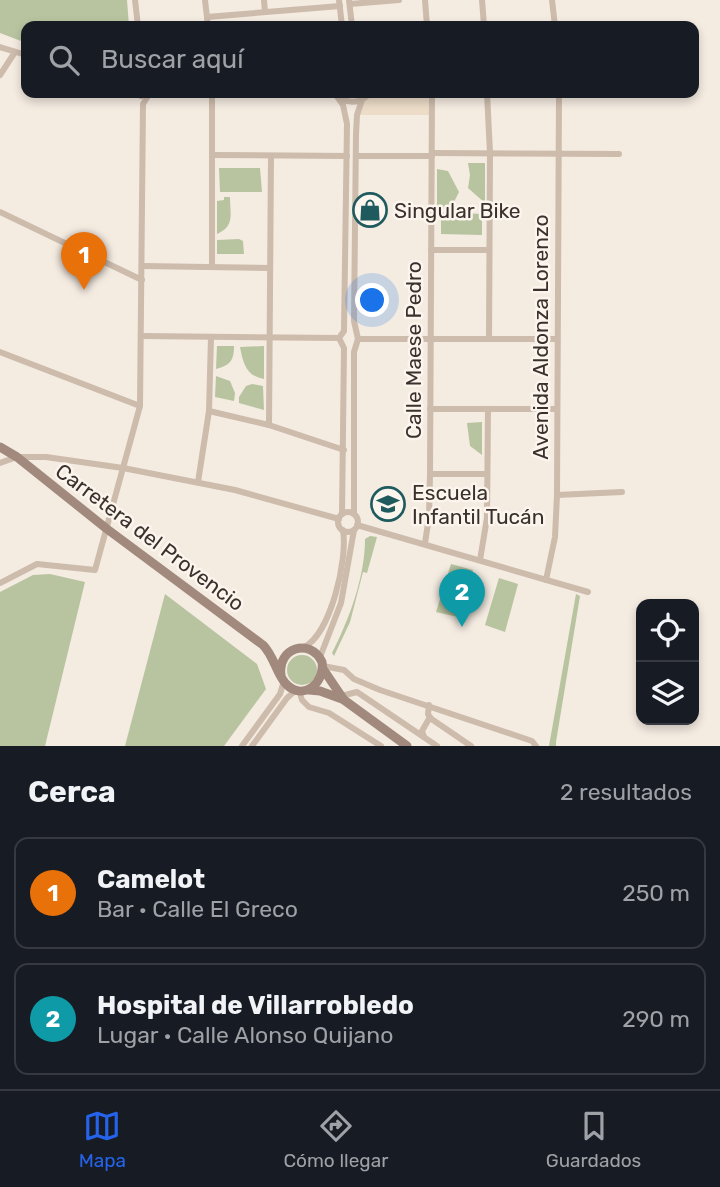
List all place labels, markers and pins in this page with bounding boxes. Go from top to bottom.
shop icon: Singular Bike [351,191,389,229]
place label: Singular Bike [394,198,521,223]
pin: 1 [61,232,107,290]
place label: Escuela Infantil Tucán [412,480,544,529]
school or university icon: Escuela Infantil Tucán [369,485,407,523]
pin: 2 [439,569,485,627]

